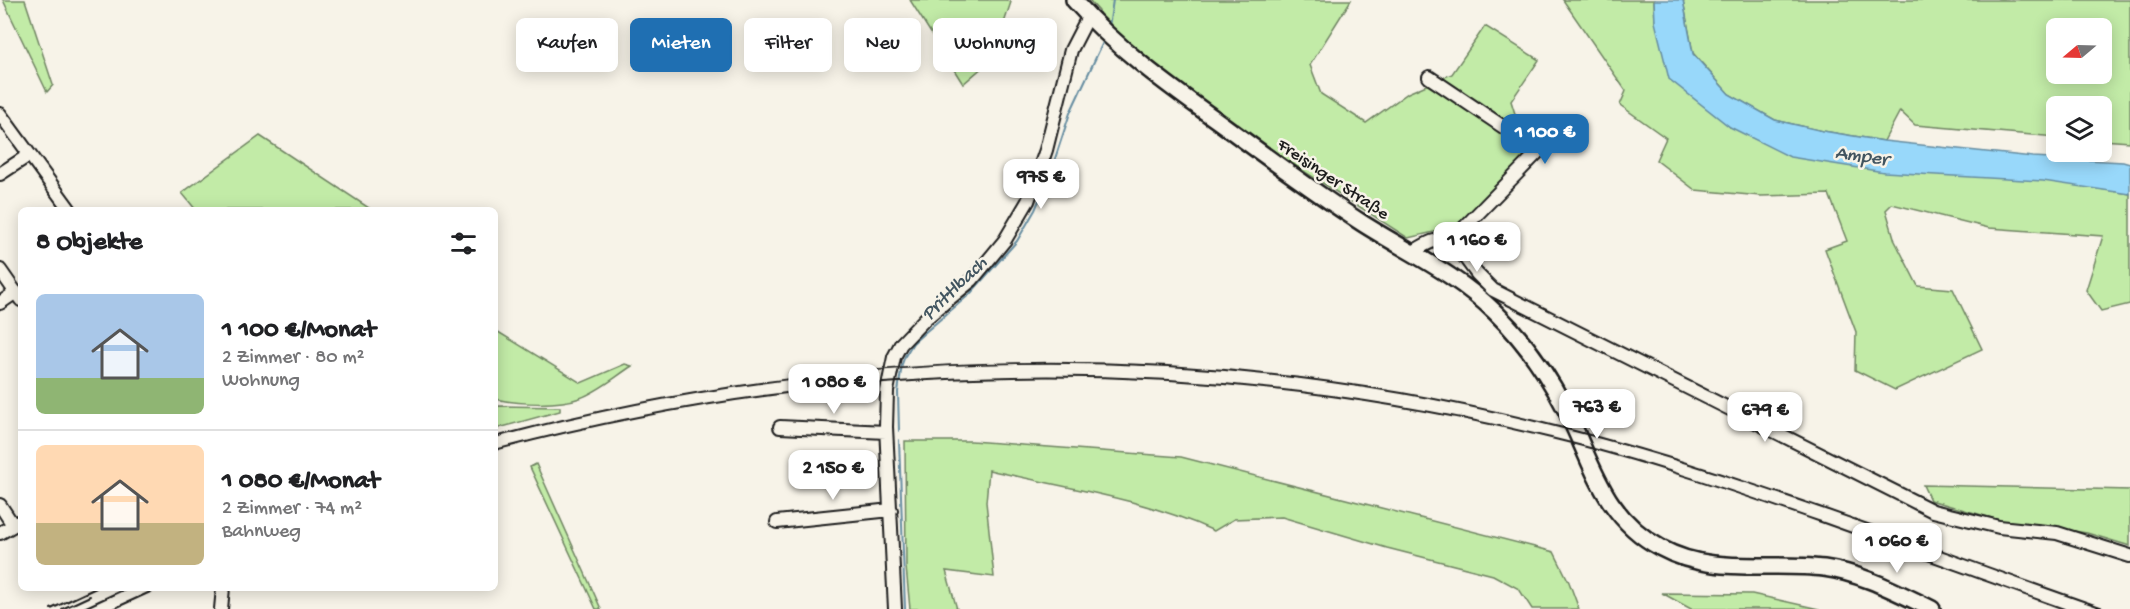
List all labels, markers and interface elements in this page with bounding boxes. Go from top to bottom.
chip: Kaufen [516,18,618,72]
chip: Mieten [630,18,732,72]
chip: Filter [744,18,832,72]
chip: Neu [844,18,921,72]
chip: Wohnung [933,18,1057,72]
north arrow [2046,18,2112,84]
map controls [2046,18,2112,162]
button: layers [2046,96,2112,162]
pin: 1 100 € [1490,114,1600,165]
text: 1 100 € [1515,122,1575,145]
street label: Freisinger Straße [1272,134,1393,226]
water label: Amper [1834,142,1893,173]
pin: 975 € [999,159,1083,210]
text: 975 € [1017,167,1065,190]
pin: 1 160 € [1422,222,1532,273]
icon: filters [447,227,480,260]
text: 8 Objekte [36,228,142,259]
text: 1 160 € [1447,230,1507,253]
water label: Prittlbach [918,252,993,326]
text: 1 100 €/Monat [222,316,376,347]
icon: home [84,318,156,390]
text: 2 Zimmer · 80 m² [222,347,365,370]
pin: 1 080 € [779,364,889,415]
text: Wohnung [222,370,300,393]
text: 1 080 € [802,372,866,395]
pin: 763 € [1555,389,1639,440]
pin: 679 € [1723,392,1807,443]
text: 763 € [1573,397,1621,420]
text: 679 € [1741,400,1789,423]
pin: 2 150 € [778,450,888,501]
text: 2 150 € [802,458,864,481]
text: 1 080 €/Monat [222,467,379,498]
icon: home [84,469,156,541]
text: 2 Zimmer · 74 m² [222,498,362,521]
text: Bahnweg [222,521,301,544]
pin: 1 060 € [1842,523,1952,574]
text: 1 060 € [1866,531,1928,554]

